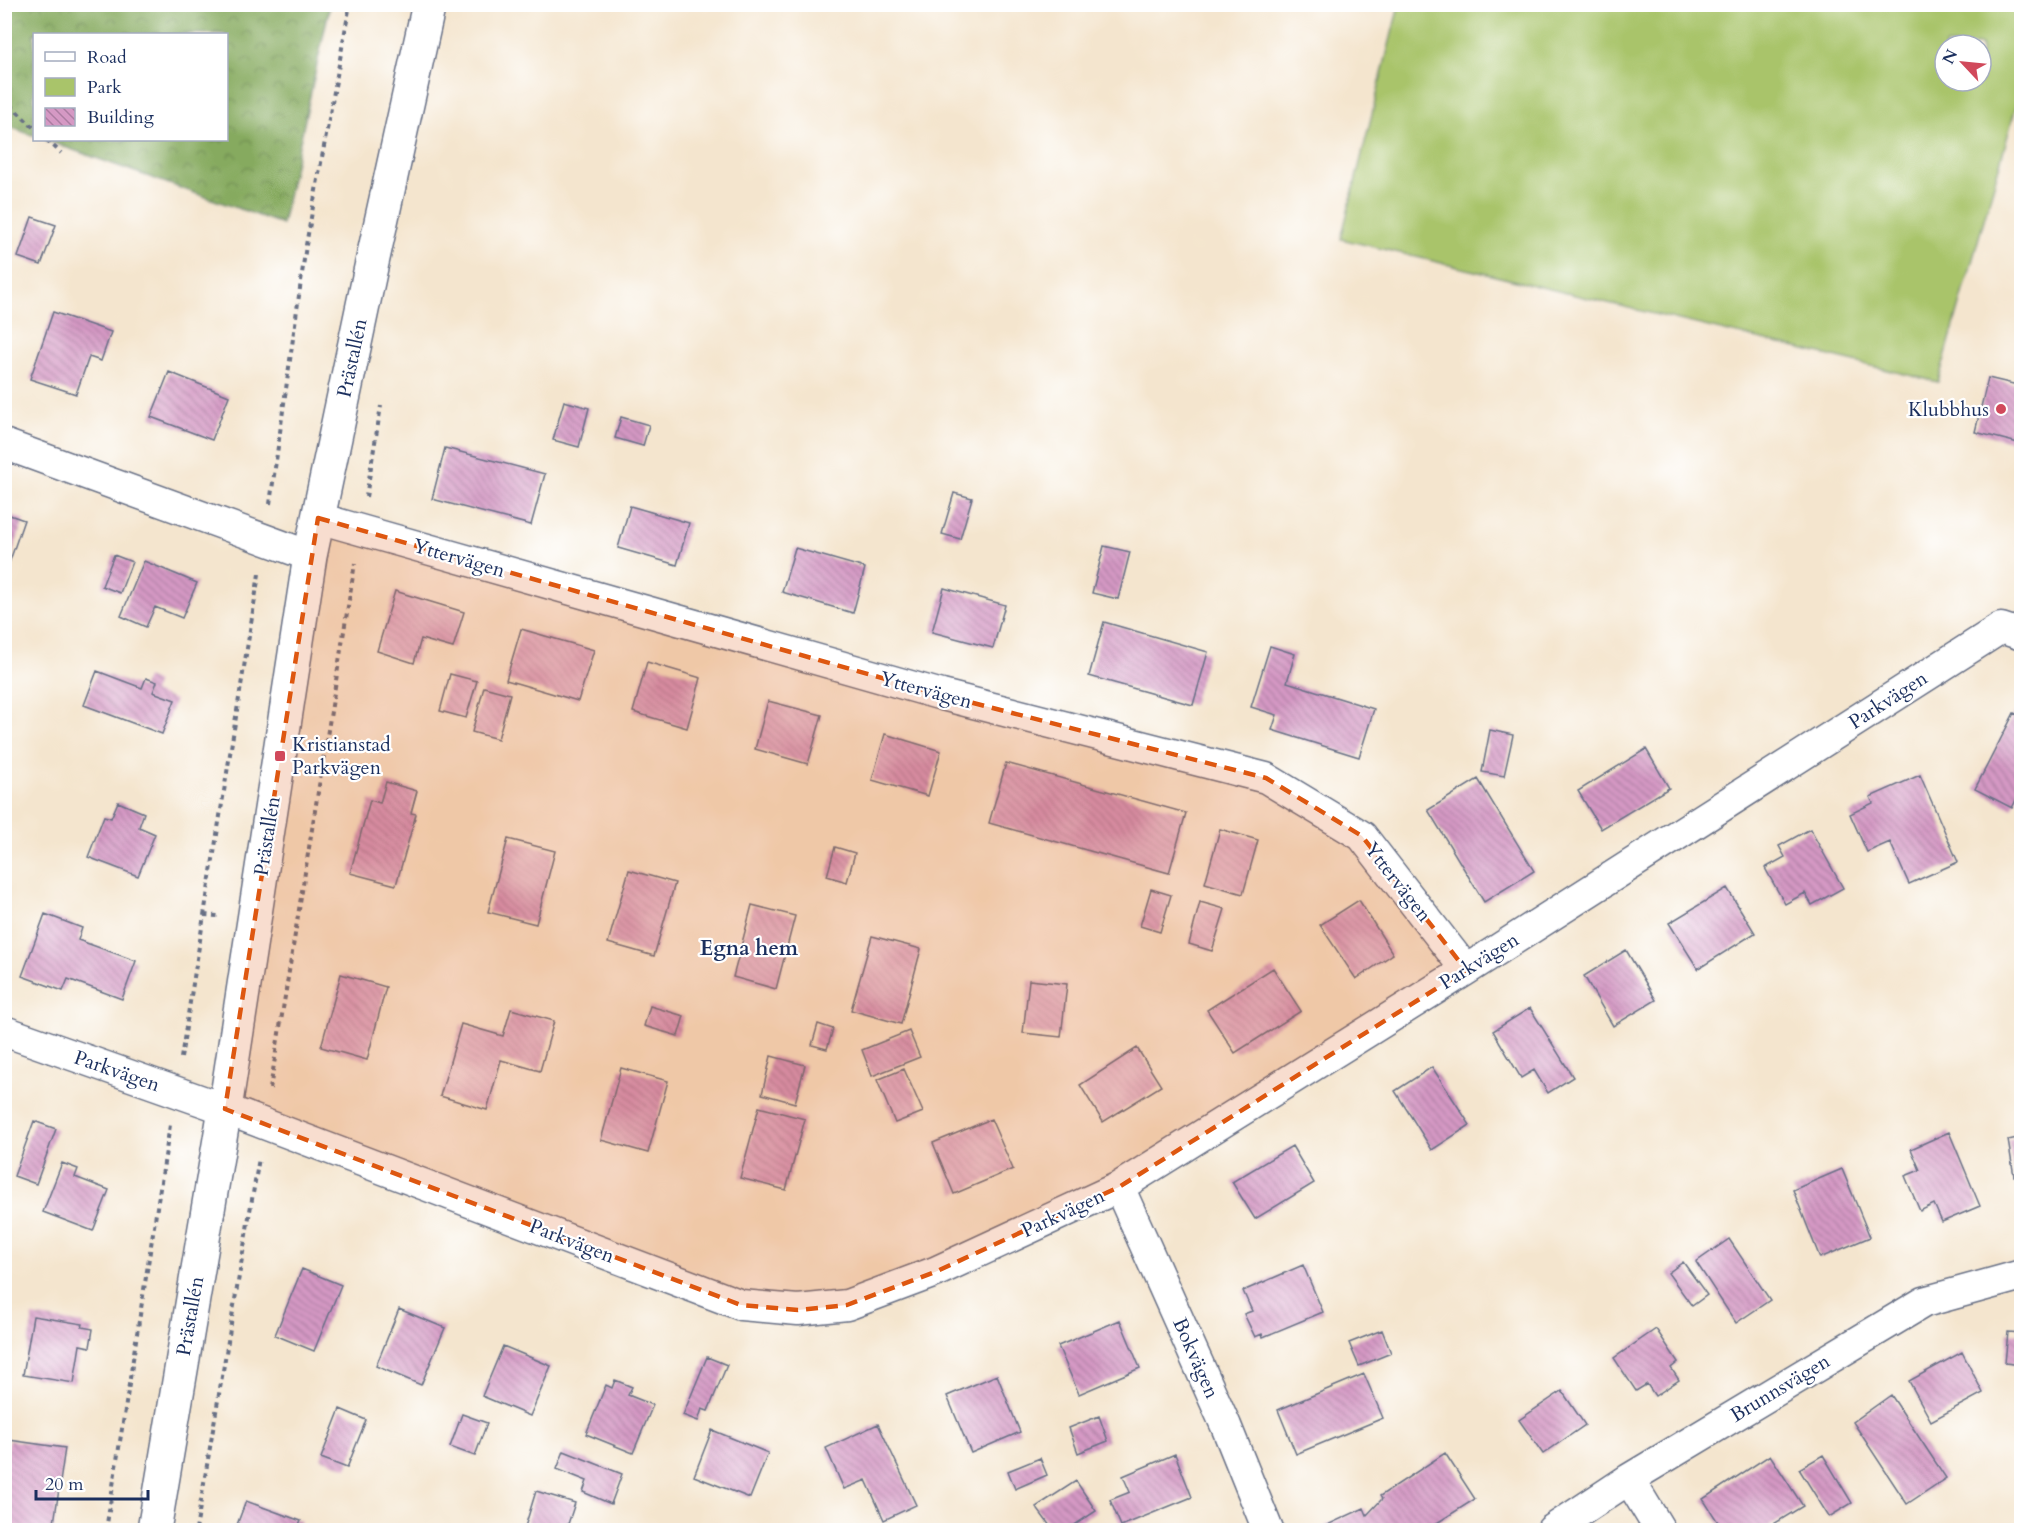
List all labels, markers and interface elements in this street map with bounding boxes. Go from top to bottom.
legend [33,33,228,141]
north arrow [1933,33,1993,93]
text: Road [87,45,127,70]
text: N [1937,46,1963,68]
text: Park [87,75,122,100]
text: Building [87,105,155,130]
street label: Prästallén [330,315,374,400]
place label: Klubbhus [1908,396,1989,423]
marker: Klubbhus [1994,402,2008,416]
street label: Yttervägen [410,532,509,584]
street label: Parkvägen [1843,664,1933,736]
street label: Yttervägen [877,665,976,715]
place label: Kristianstad Parkvägen [292,731,391,781]
marker: Kristianstad Parkvägen [273,749,287,763]
street label: Prästallén [247,794,287,878]
street label: Yttervägen [1358,836,1438,928]
street label: Parkvägen [1434,926,1524,996]
district label: Egna hem [700,934,799,963]
street label: Parkvägen [70,1044,164,1098]
street label: Parkvägen [1017,1182,1110,1244]
street label: Parkvägen [526,1212,619,1270]
street label: Prästallén [170,1274,210,1358]
street label: Bokvägen [1166,1313,1226,1403]
street label: Brunnsvägen [1725,1347,1835,1428]
scale bar [36,1463,148,1501]
text: 20 m [45,1472,84,1497]

